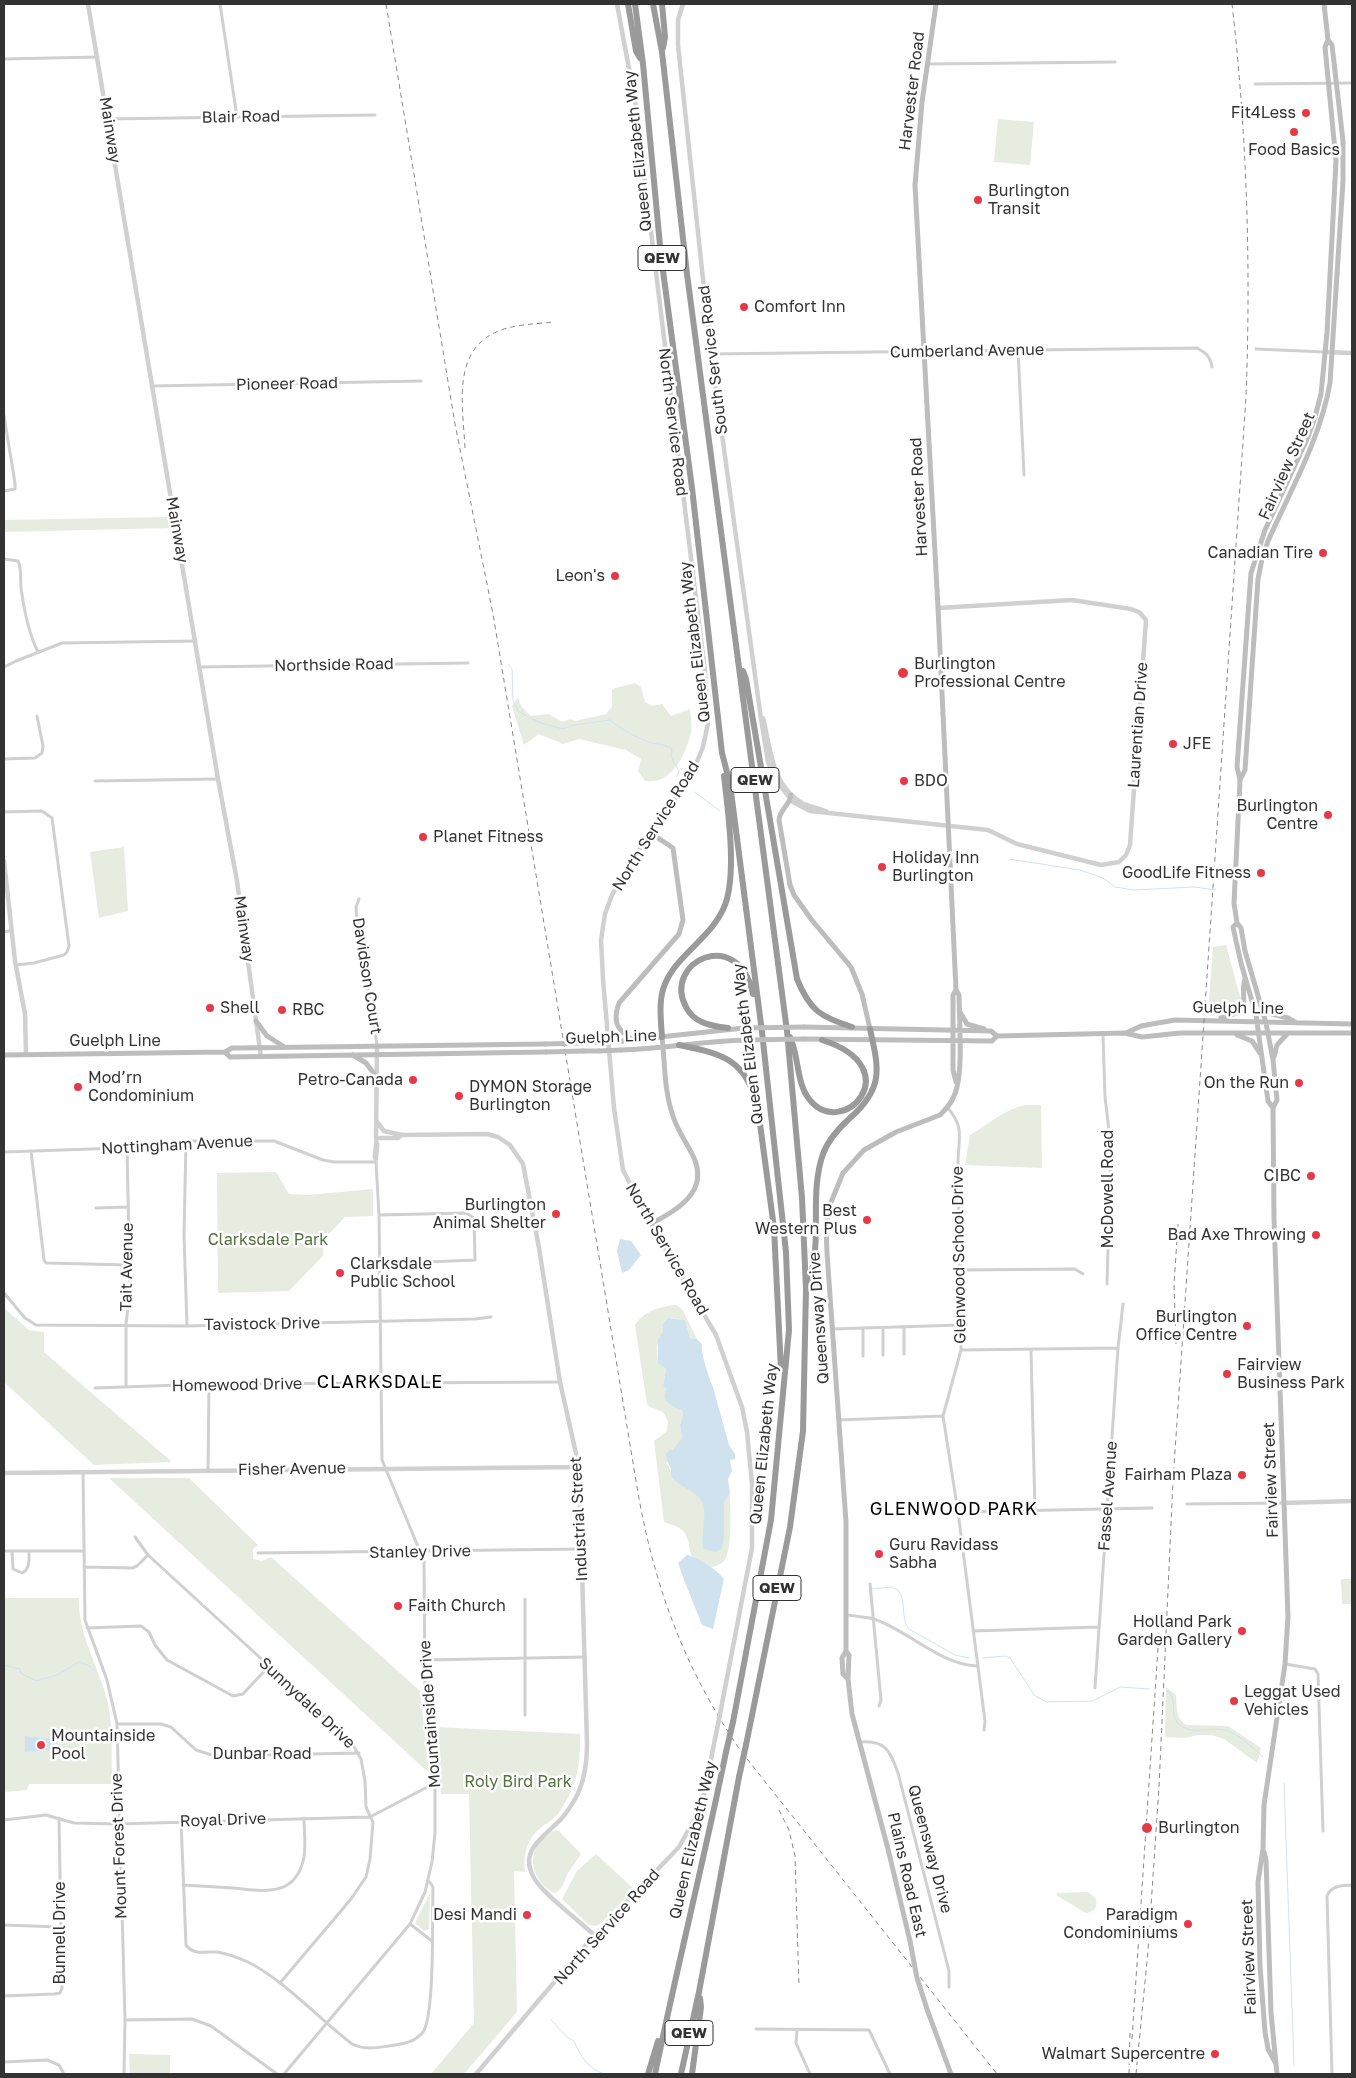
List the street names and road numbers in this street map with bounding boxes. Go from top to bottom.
street label: Harvester Road [895,31,929,151]
street label: Queen Elizabeth Way [620,69,656,233]
street label: Mainway [95,95,125,165]
street label: Blair Road [202,107,280,127]
road number: QEW [638,246,686,270]
street label: South Service Road [694,284,732,436]
street label: Cumberland Avenue [890,340,1044,362]
street label: North Service Road [654,347,692,497]
street label: Pioneer Road [236,374,338,394]
street label: Fairview Street [1255,409,1319,523]
street label: Harvester Road [906,437,932,557]
street label: Mainway [162,495,192,565]
street label: Queen Elizabeth Way [676,560,714,724]
street label: Northside Road [274,654,394,676]
street label: Laurentian Drive [1124,661,1152,789]
street label: North Service Road [608,758,704,894]
road number: QEW [731,768,779,792]
street label: Mainway [230,894,258,964]
street label: Davidson Court [348,916,386,1036]
street label: Queen Elizabeth Way [729,962,767,1126]
street label: Guelph Line [1192,998,1284,1018]
street label: Guelph Line [565,1026,657,1048]
street label: Guelph Line [69,1031,161,1051]
street label: McDowell Road [1098,1130,1118,1248]
street label: Nottingham Avenue [101,1131,253,1159]
street label: Glenwood School Drive [948,1166,970,1344]
street label: North Service Road [621,1180,713,1318]
street label: Tait Avenue [117,1222,137,1312]
street label: Queensway Drive [805,1251,833,1385]
street label: Tavistock Drive [204,1313,320,1335]
street label: Queen Elizabeth Way [746,1362,782,1526]
street label: Homewood Drive [172,1374,302,1396]
street label: Fairview Street [1259,1422,1283,1538]
street label: Fassel Avenue [1095,1440,1121,1552]
street label: Industrial Street [566,1456,592,1582]
street label: Fisher Avenue [238,1458,346,1480]
street label: Stanley Drive [369,1542,471,1562]
road number: QEW [753,1576,801,1600]
street label: Mountainside Drive [415,1640,445,1788]
street label: Sunnydale Drive [255,1653,359,1753]
street label: Dunbar Road [212,1744,312,1764]
street label: Queen Elizabeth Way [665,1759,721,1921]
street label: Mount Forest Drive [107,1773,131,1919]
street label: Queensway Drive [904,1783,956,1915]
street label: Royal Drive [180,1809,266,1831]
street label: Plains Road East [883,1810,931,1940]
street label: North Service Road [550,1865,664,1989]
street label: Bunnell Drive [50,1881,70,1985]
street label: Fairview Street [1237,1899,1261,2015]
road number: QEW [665,2020,713,2046]

